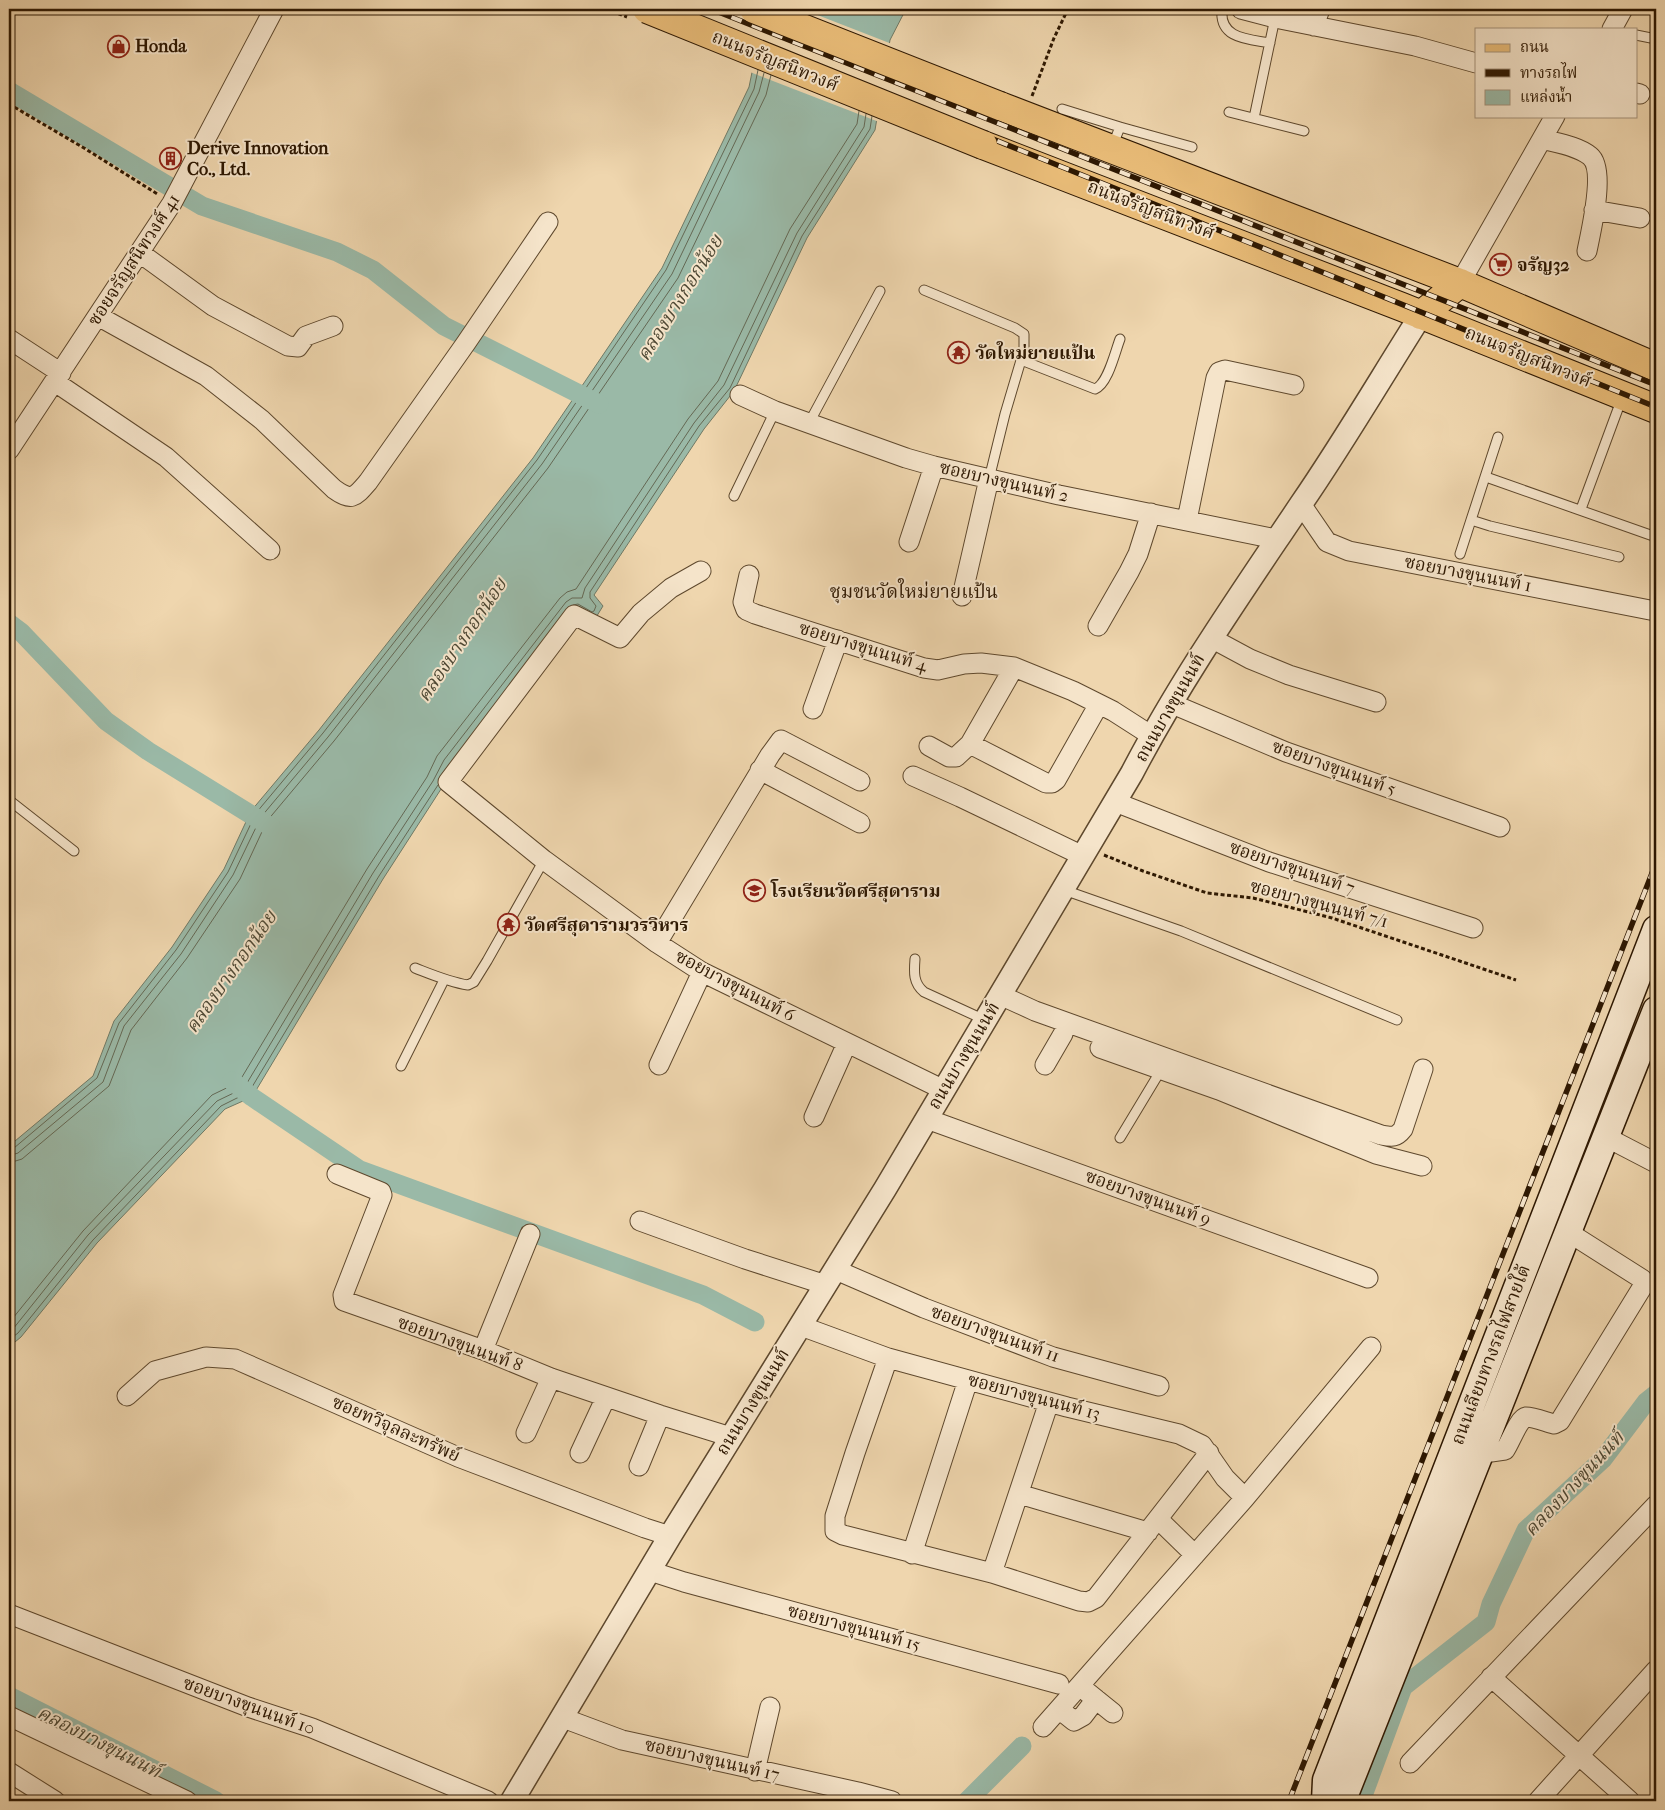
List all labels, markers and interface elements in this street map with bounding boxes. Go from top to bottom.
street label: ถนนจรัญสนิทวงศ์ [709,25,842,96]
legend [1475,28,1638,118]
shop icon: Honda [107,34,131,58]
place label: Honda [135,36,187,57]
text: ถนน [1520,38,1549,56]
text: ทางรถไฟ [1520,62,1577,82]
text: แหล่งน้ำ [1520,86,1572,106]
place label: Derive Innovation Co., Ltd. [187,138,329,180]
building icon: Derive Innovation Co., Ltd. [159,146,183,170]
street label: ถนนจรัญสนิทวงศ์ [1084,175,1218,244]
street label: ซอยจรัญสนิทวงศ์ 41 [83,190,184,330]
water label: คลองบางกอกน้อย [633,230,728,365]
supermarket icon: จรัญ32 [1489,253,1513,277]
place label: จรัญ32 [1517,255,1570,276]
street label: ถนนจรัญสนิทวงศ์ [1462,321,1595,392]
temple icon: วัดใหม่ยายแป้น [947,341,971,365]
place label: วัดใหม่ยายแป้น [975,341,1095,364]
street label: ซอยบางขุนนนท์ 2 [937,456,1071,508]
street label: ซอยบางขุนนนท์ 1 [1402,550,1534,598]
water label: คลองบางกอกน้อย [413,573,512,706]
district label: ชุมชนวัดใหม่ยายแป้น [830,578,998,604]
street label: ซอยบางขุนนนท์ 4 [796,617,930,678]
street label: ถนนบางขุนนนท์ [1130,650,1210,766]
street label: ซอยบางขุนนนท์ 5 [1269,735,1399,801]
street label: ซอยบางขุนนนท์ 7 [1226,836,1358,900]
street label: ซอยบางขุนนนท์ 7/1 [1247,875,1391,933]
school or university icon: โรงเรียนวัดศรีสุดาราม [743,879,767,903]
place label: โรงเรียนวัดศรีสุดาราม [770,879,941,903]
water label: คลองบางกอกน้อย [181,905,282,1037]
temple icon: วัดศรีสุดารามวรวิหาร [496,913,520,937]
place label: วัดศรีสุดารามวรวิหาร [524,915,689,937]
street label: ซอยบางขุนนนท์ 6 [671,945,799,1027]
street label: ถนนบางขุนนนท์ [923,998,1005,1114]
street label: ซอยบางขุนนนท์ 9 [1082,1165,1214,1231]
street label: ถนนเลียบทางรถไฟสายใต้ [1445,1261,1535,1448]
street label: ซอยบางขุนนนท์ 11 [927,1300,1063,1368]
street label: ซอยบางขุนนนท์ 8 [394,1311,526,1377]
street label: ถนนบางขุนนนท์ [711,1344,795,1460]
street label: ซอยบางขุนนนท์ 13 [965,1368,1103,1426]
street label: ซอยทวีจุลละทรัพย์ [328,1390,464,1468]
water label: คลองบางขุนนนท์ [1520,1424,1632,1542]
street label: ซอยบางขุนนนท์ 15 [785,1599,923,1657]
street label: ซอยบางขุนนนท์ 10 [180,1671,318,1741]
water label: คลองบางขุนนนท์ [33,1701,168,1785]
street label: ซอยบางขุนนนท์ 17 [642,1733,782,1787]

